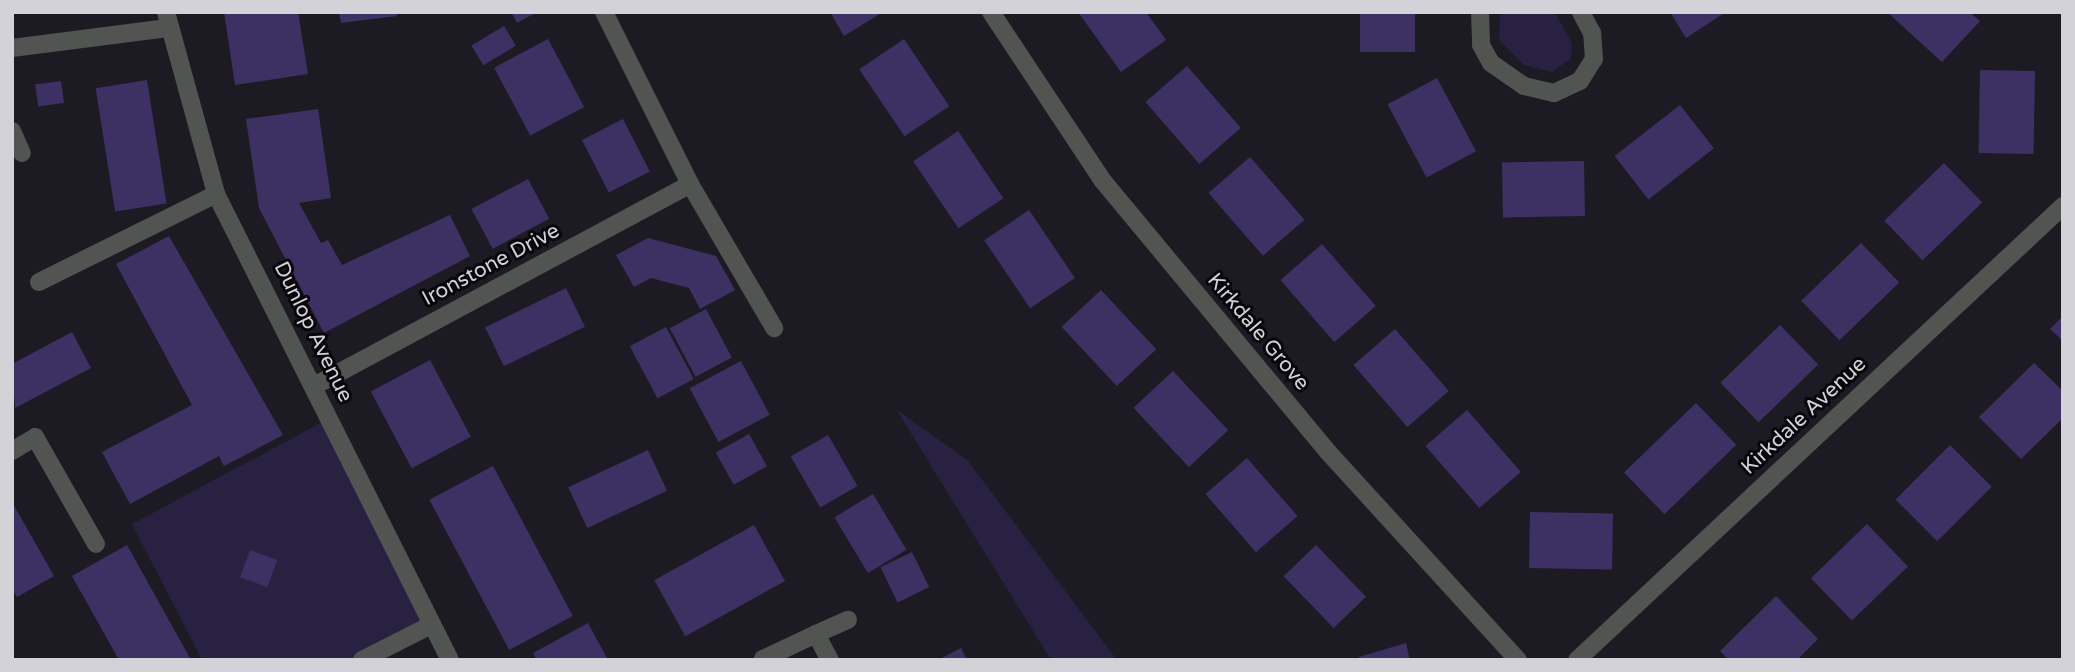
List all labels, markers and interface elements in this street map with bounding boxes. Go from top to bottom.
street label: Ironstone Drive [418,218,564,312]
street label: Dunlop Avenue [268,258,358,406]
street label: Kirkdale Grove [1202,268,1314,396]
street label: Kirkdale Avenue [1736,352,1872,480]

